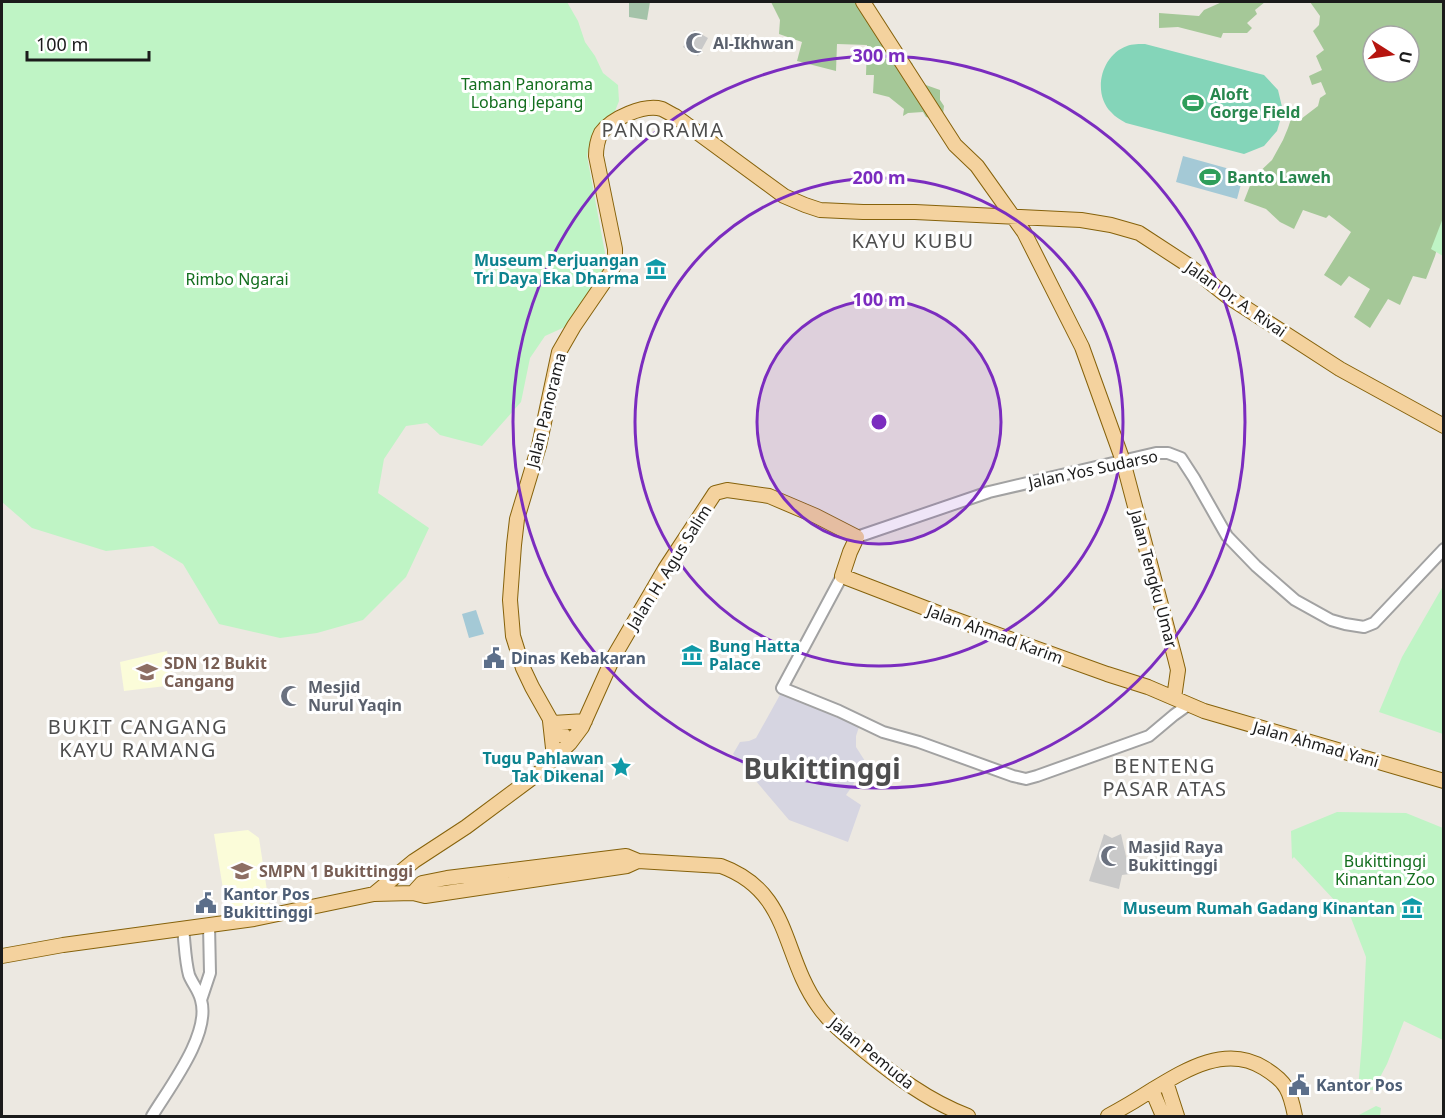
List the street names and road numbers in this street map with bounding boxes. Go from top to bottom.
street label: Jalan Dr. A. Rivai [1179,255,1291,342]
street label: Jalan Panorama [521,350,571,472]
street label: Jalan Yos Sudarso [1024,445,1160,494]
street label: Jalan H. Agus Salim [621,500,716,635]
street label: Jalan Tengku Umar [1124,506,1183,651]
street label: Jalan Ahmad Karim [922,599,1066,669]
street label: Jalan Ahmad Yani [1249,715,1381,772]
street label: Jalan Pemuda [824,1011,919,1094]

